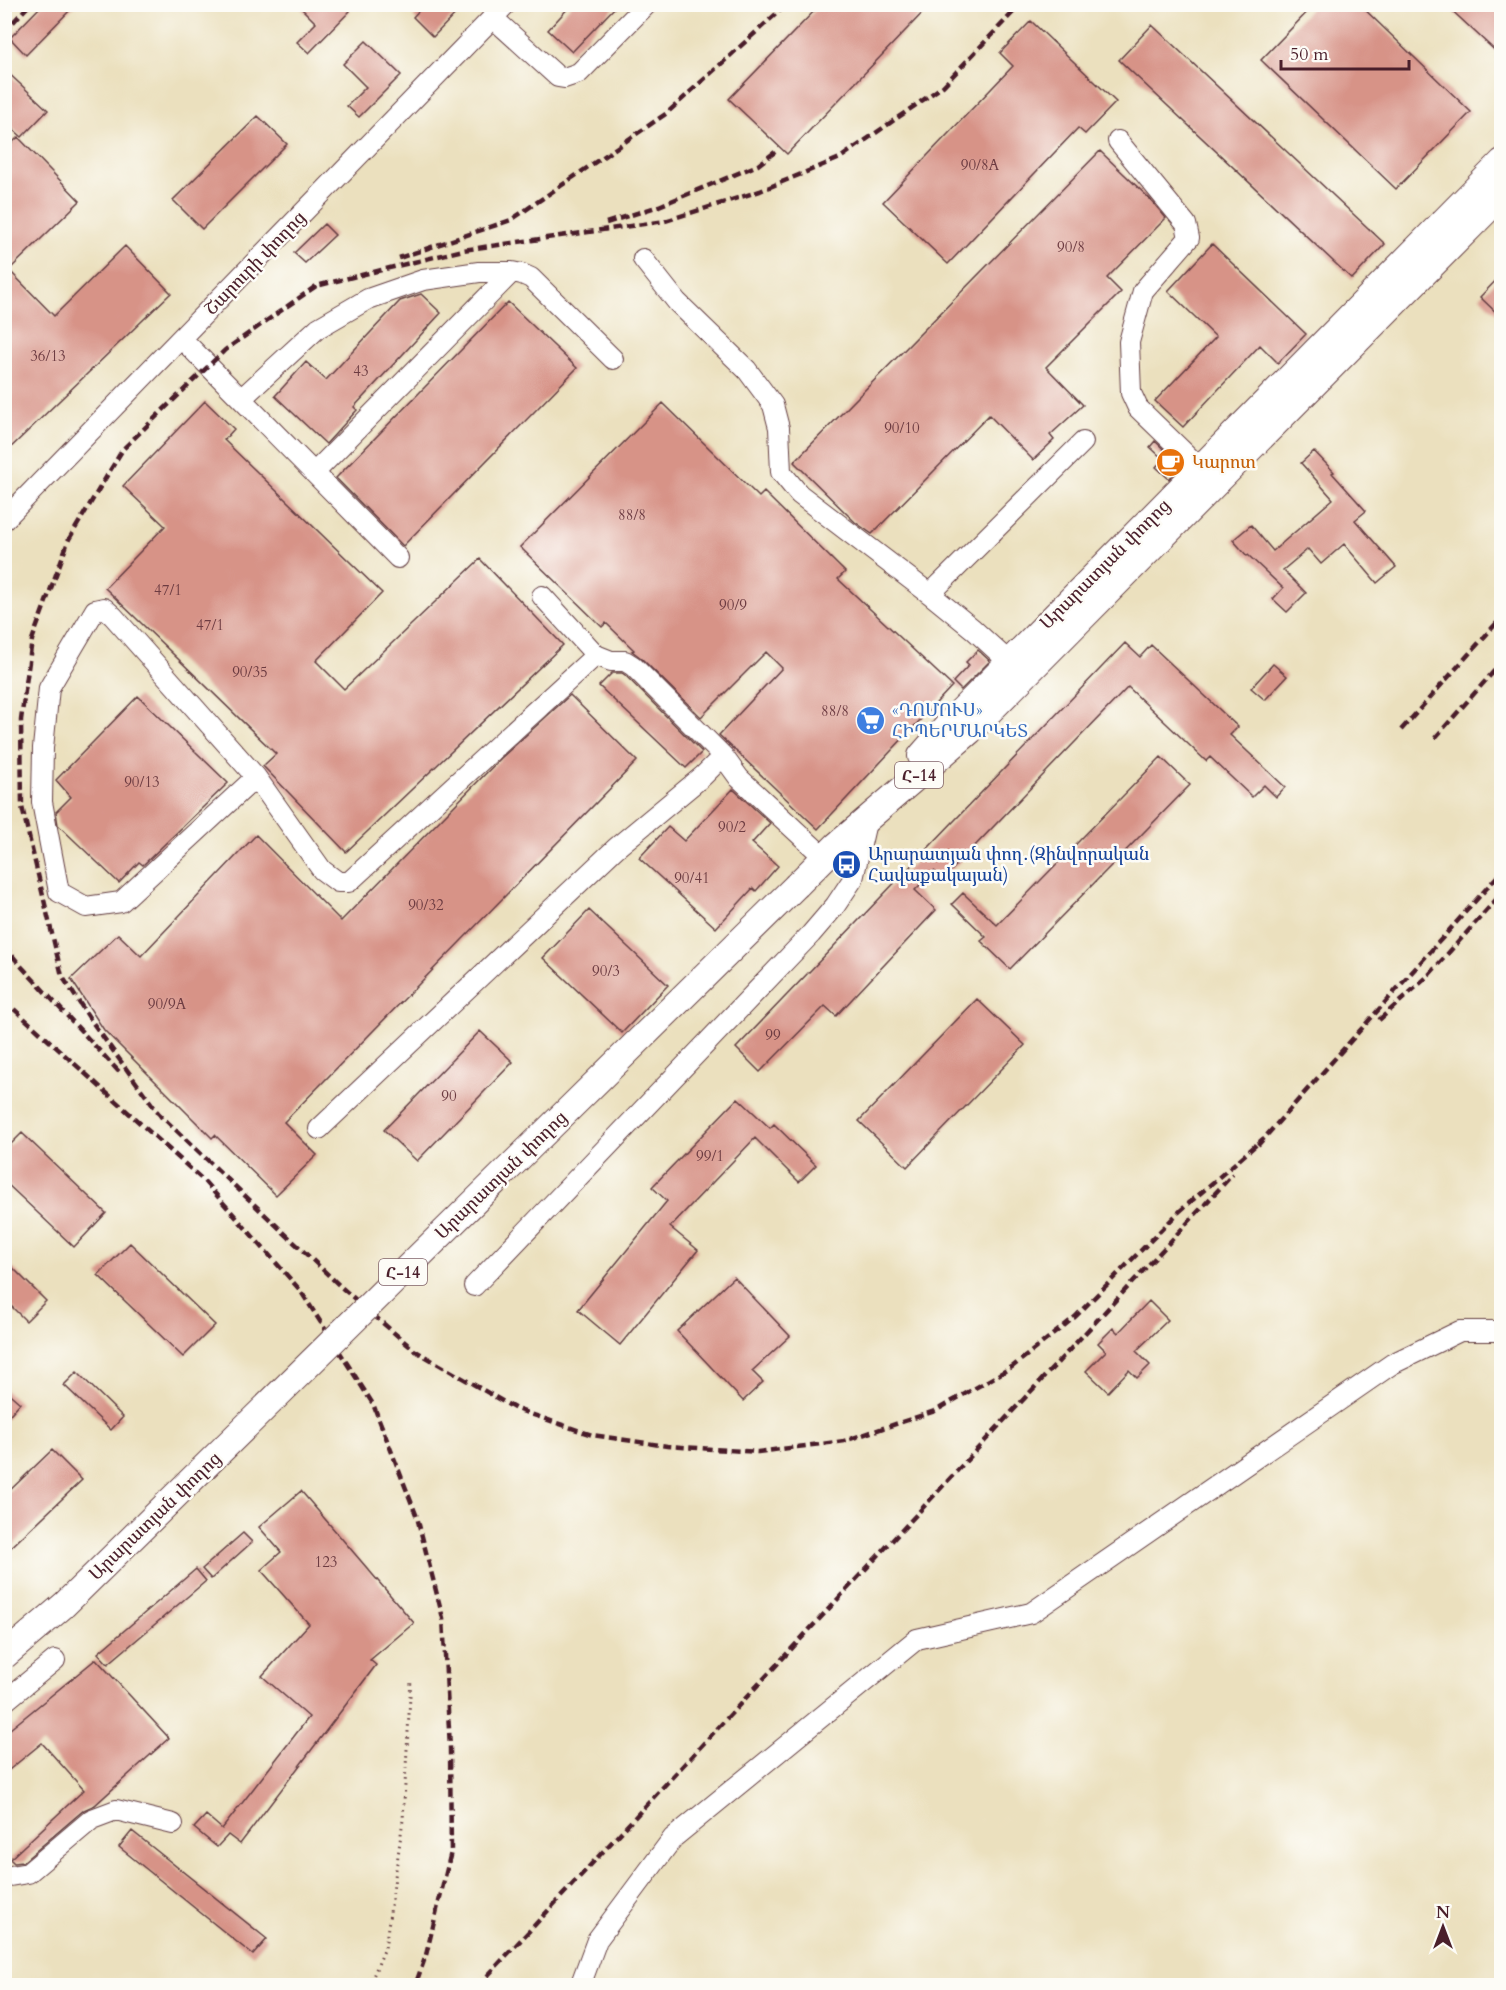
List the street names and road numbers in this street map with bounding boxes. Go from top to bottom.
street label: Շարուրի փողոց [199,206,312,321]
street label: Արարատյան փողոց [1035,494,1176,635]
road number: Հ-14 [895,762,943,788]
street label: Արարատյան փողոց [430,1106,573,1245]
road number: Հ-14 [379,1259,427,1285]
street label: Արարատյան փողոց [84,1447,227,1586]

